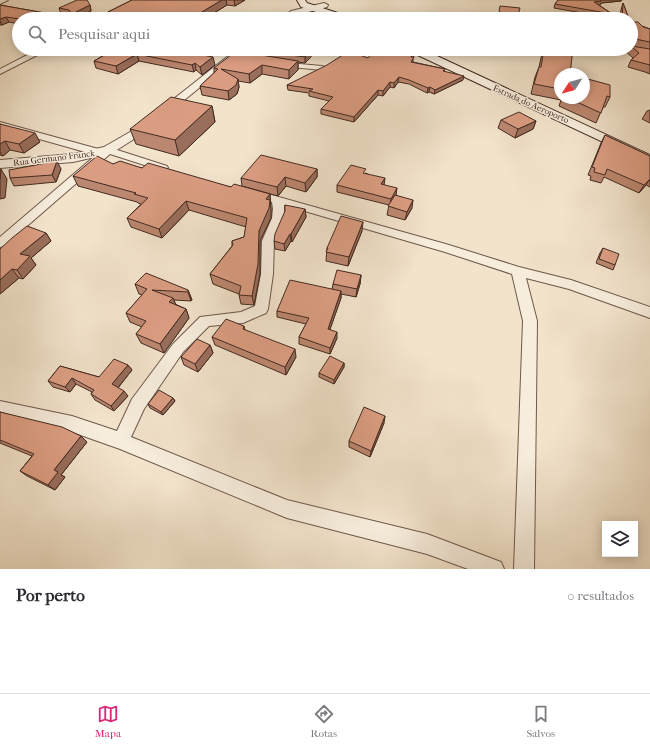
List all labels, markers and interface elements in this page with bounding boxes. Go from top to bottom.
search box [12,12,638,56]
icon: search [26,23,48,45]
text: Pesquisar aqui [58,25,150,43]
north arrow [554,68,590,104]
street label: Estrada do Aeroporto [491,83,571,125]
street label: Rua Germano Franck [13,148,96,168]
map controls [602,521,638,557]
button: layers [602,521,638,557]
text: Por perto [16,585,85,605]
text: 0 resultados [567,588,634,603]
tab: Mapa [95,703,121,740]
tab: Rotas [311,703,337,740]
tab: Salvos [527,703,555,740]

